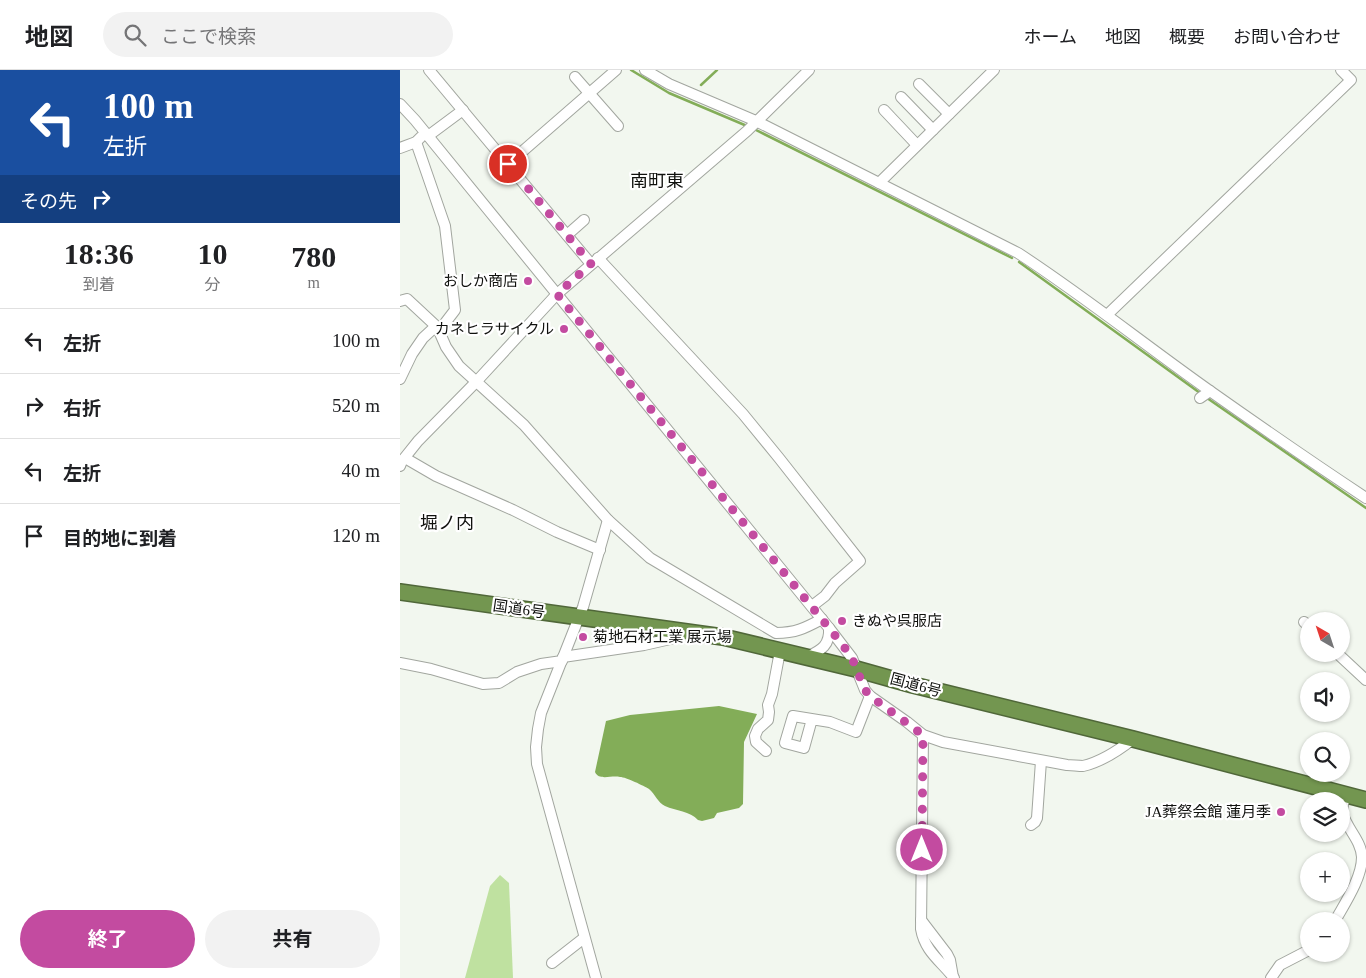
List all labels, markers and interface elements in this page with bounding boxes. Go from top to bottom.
search box [103,12,453,57]
icon: search [121,21,149,49]
text: 地図 [25,24,73,50]
text: ここで検索 [161,26,256,47]
text: ホーム [1024,27,1077,47]
text: 地図 [1105,27,1141,47]
text: 概要 [1169,27,1205,47]
text: お問い合わせ [1233,27,1341,47]
text: 100 m [103,87,193,126]
icon: left [20,90,85,155]
text: 左折 [103,134,147,159]
pin [487,143,529,185]
icon: arrive [494,150,522,178]
district label: 南町東 [630,171,684,191]
icon: right [87,185,115,213]
text: その先 [20,191,77,212]
text: 18:36 [64,237,134,270]
text: 10 [198,237,228,270]
text: 780 [291,240,336,273]
place label: おしか商店 [443,273,518,289]
text: m [308,274,320,291]
marker: おしか商店 [522,275,534,287]
text: 到着 [83,276,115,293]
text: 分 [204,276,221,293]
place label: カネヒラサイクル [435,321,554,337]
marker: カネヒラサイクル [558,323,570,335]
icon: left [20,327,48,355]
text: 100 m [332,330,380,351]
text: 左折 [63,333,101,354]
icon: right [20,392,48,420]
text: 520 m [332,395,380,416]
text: 右折 [63,398,101,419]
icon: left [20,457,48,485]
text: 40 m [341,460,380,481]
text: 左折 [63,463,101,484]
district label: 堀ノ内 [420,513,474,533]
icon: arrive [20,522,48,550]
text: 120 m [332,525,380,546]
text: 目的地に到着 [63,528,177,549]
street label: 国道6号 [492,597,546,621]
north arrow [1300,612,1350,662]
map controls [1300,612,1350,962]
place label: きぬや呉服店 [852,613,942,629]
marker: きぬや呉服店 [836,615,848,627]
place label: 菊地石材工業 展示場 [593,628,732,645]
marker: 菊地石材工業 展示場 [577,631,589,643]
street label: 国道6号 [889,670,943,700]
button: sound [1300,672,1350,722]
button: search [1300,732,1350,782]
button: layers [1300,792,1350,842]
place label: JA葬祭会館 蓮月季 [1146,804,1271,820]
marker: JA葬祭会館 蓮月季 [1275,806,1287,818]
position arrow [895,823,947,875]
button: + [1300,852,1350,902]
button: 終了 [20,910,195,968]
button: 共有 [205,910,380,968]
button: − [1300,912,1350,962]

